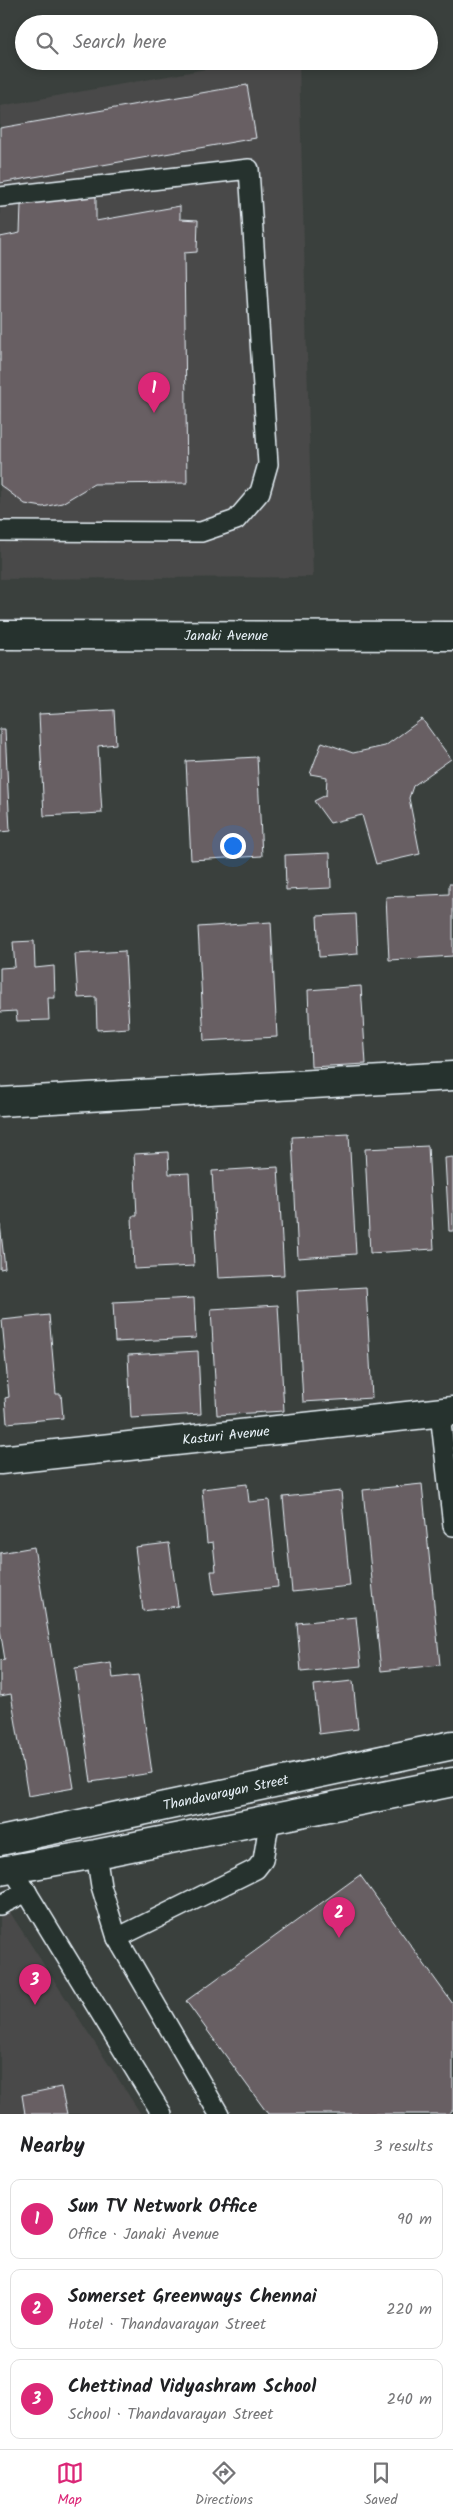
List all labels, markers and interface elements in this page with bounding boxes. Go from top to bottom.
search box [15,15,438,70]
text: Search here [73,28,167,58]
icon: search [33,29,61,57]
pin: 1 [138,372,170,413]
street label: Janaki Avenue [184,625,269,647]
your location [220,833,246,859]
street label: Kasturi Avenue [181,1420,271,1452]
street label: Thandavarayan Street [161,1769,291,1817]
pin: 2 [323,1897,355,1938]
pin: 3 [19,1964,51,2005]
text: Nearby [20,2130,85,2163]
text: 3 results [374,2134,433,2159]
text: Sun TV Network Office [68,2192,257,2222]
text: 1 [35,2207,39,2232]
text: 90 m [397,2207,432,2232]
text: Office · Janaki Avenue [68,2222,219,2247]
text: Somerset Greenways Chennai [68,2282,317,2312]
text: 2 [32,2297,42,2322]
text: 220 m [386,2297,432,2322]
text: Hotel · Thandavarayan Street [68,2312,266,2337]
text: Chettinad Vidyashram School [68,2372,316,2402]
text: 3 [33,2387,41,2412]
text: 240 m [387,2387,432,2412]
text: School · Thandavarayan Street [68,2402,273,2427]
tab: Map [56,2459,84,2511]
tab: Directions [195,2459,253,2511]
tab: Saved [364,2459,397,2511]

